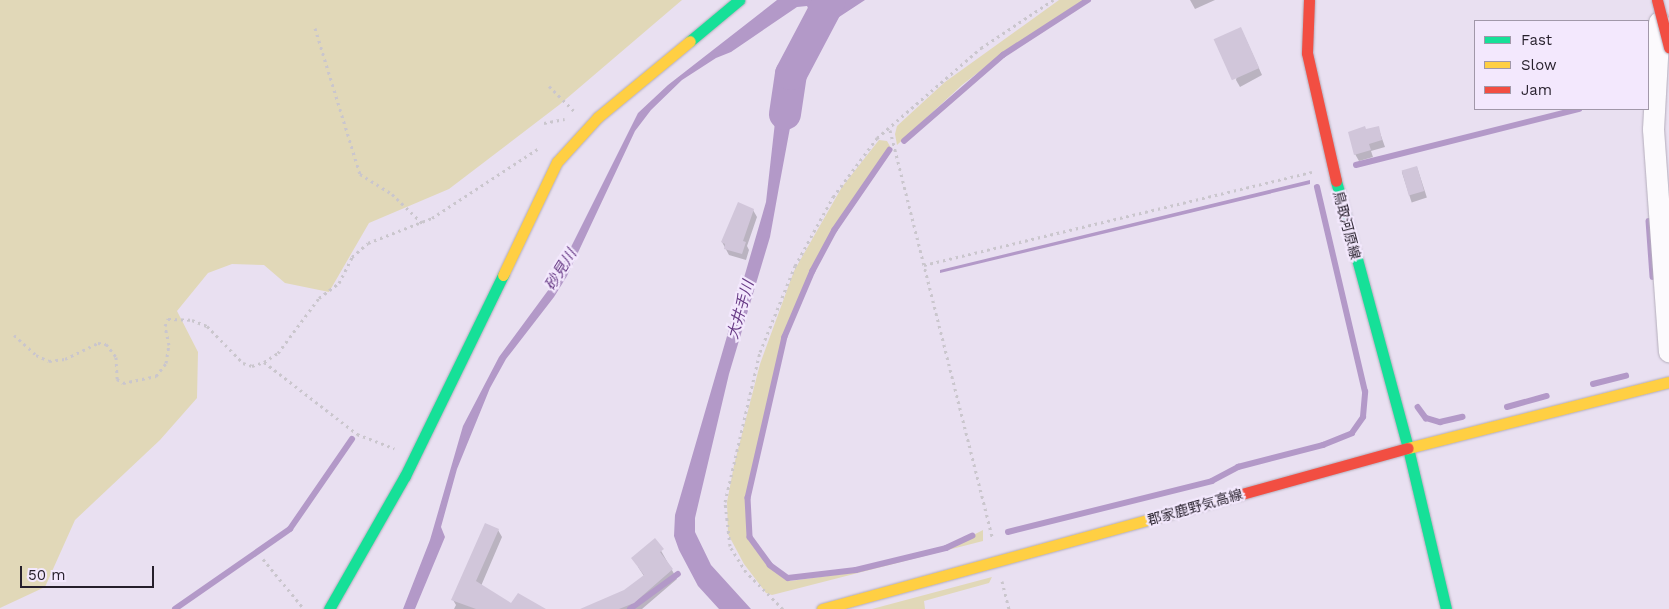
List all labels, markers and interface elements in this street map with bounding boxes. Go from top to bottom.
legend [1474,20,1649,110]
text: Fast [1521,31,1552,49]
text: Slow [1521,56,1557,74]
text: Jam [1521,81,1552,99]
street label: 鳥取河原線 [1330,189,1364,261]
water label: 砂見川 [541,246,581,294]
water label: 大井手川 [724,279,758,341]
street label: 郡家鹿野気高線 [1146,485,1244,529]
scale bar [22,556,156,588]
text: 50 m [28,566,65,584]

